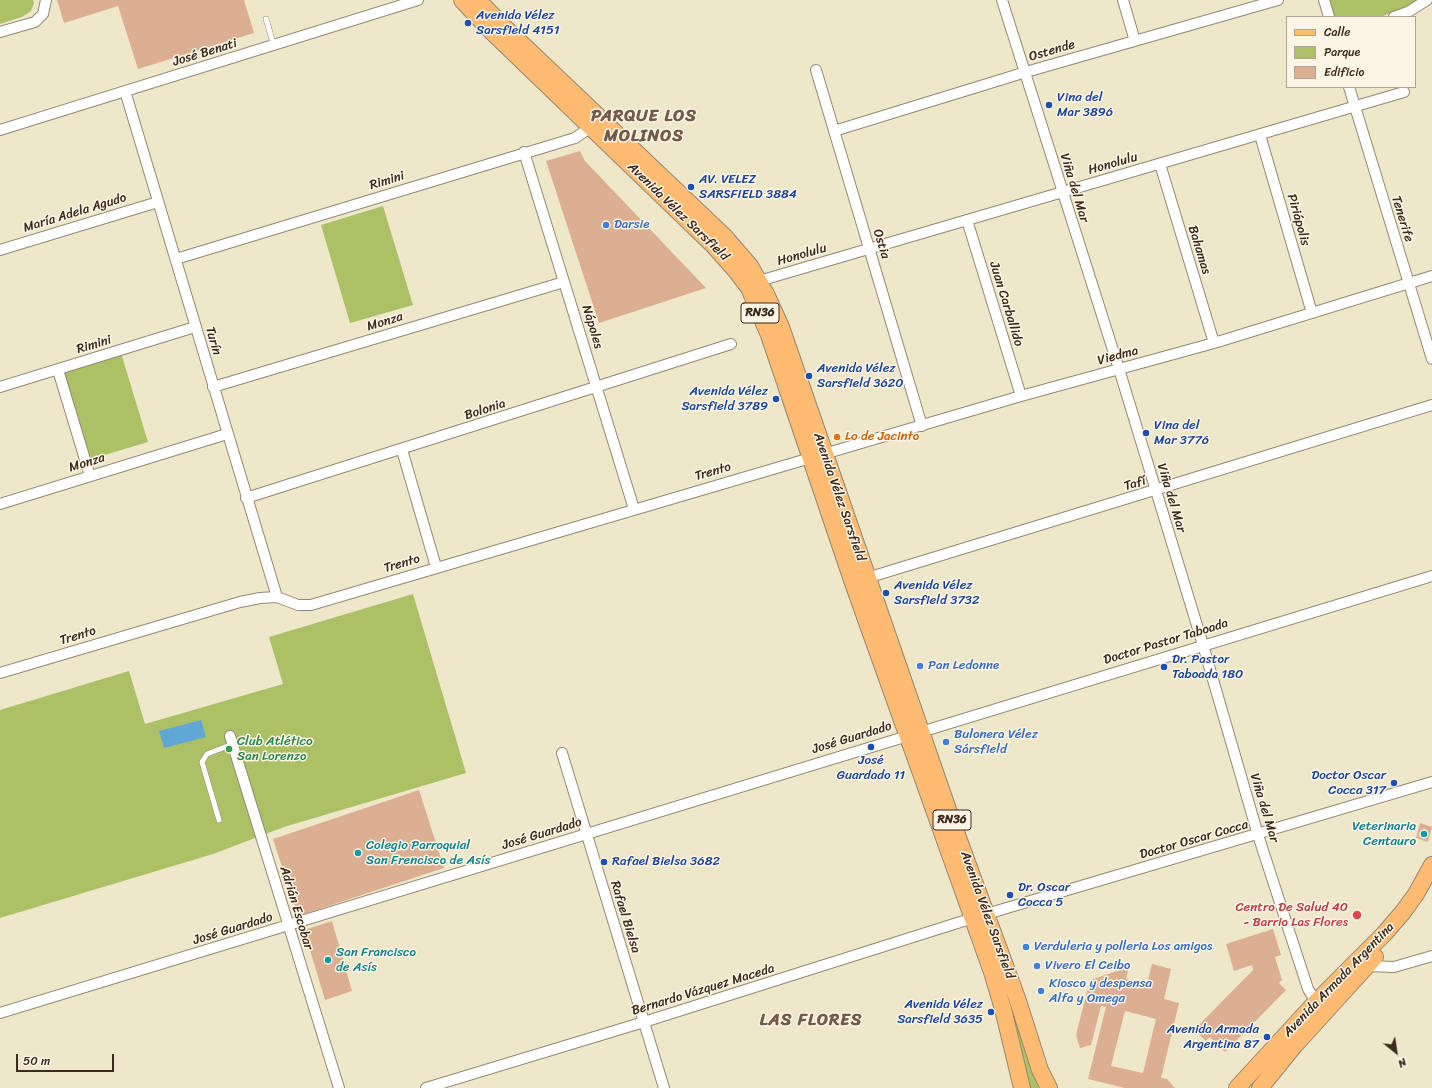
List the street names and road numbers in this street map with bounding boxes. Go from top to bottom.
street label: José Benati [171,36,239,70]
street label: Ostende [1027,37,1077,65]
street label: Honolulu [1086,150,1140,178]
street label: Viña del Mar [1056,152,1092,224]
street label: Avenida Vélez Sarsfield [624,160,732,264]
street label: Rimini [368,168,406,194]
street label: María Adela Agudo [21,190,129,236]
street label: Piriápolis [1283,192,1313,248]
street label: Tenerife [1388,194,1416,244]
street label: Bahamas [1184,224,1214,276]
street label: Ostia [869,227,893,261]
street label: Honolulu [775,241,829,269]
street label: Juan Carballido [986,260,1026,348]
street label: Nápoles [578,303,606,351]
road number: RN36 [741,303,779,323]
street label: Monza [365,309,405,335]
street label: Turín [202,325,224,357]
street label: Rimini [75,332,113,358]
street label: Viedma [1096,343,1140,369]
street label: Bolonia [463,396,507,424]
street label: Avenida Vélez Sarsfield [810,431,868,563]
street label: Monza [67,450,107,476]
street label: Trento [693,459,733,485]
street label: Viña del Mar [1153,462,1189,534]
street label: Tafí [1122,473,1148,495]
street label: Trento [382,551,422,577]
street label: Doctor Pastor Taboada [1102,616,1230,668]
street label: Trento [58,623,98,649]
street label: José Guardado [810,718,894,758]
street label: Viña del Mar [1246,772,1282,844]
road number: RN36 [933,810,971,830]
street label: José Guardado [500,814,584,854]
street label: Doctor Oscar Cocca [1138,817,1250,863]
street label: Avenida Vélez Sarsfield [957,849,1017,981]
street label: Adrián Escobar [276,864,316,952]
street label: Rafael Bielsa [607,879,643,955]
street label: José Guardado [191,909,275,949]
street label: Avenida Armada Argentina [1280,920,1398,1040]
street label: Bernardo Vázquez Maceda [630,961,776,1019]

